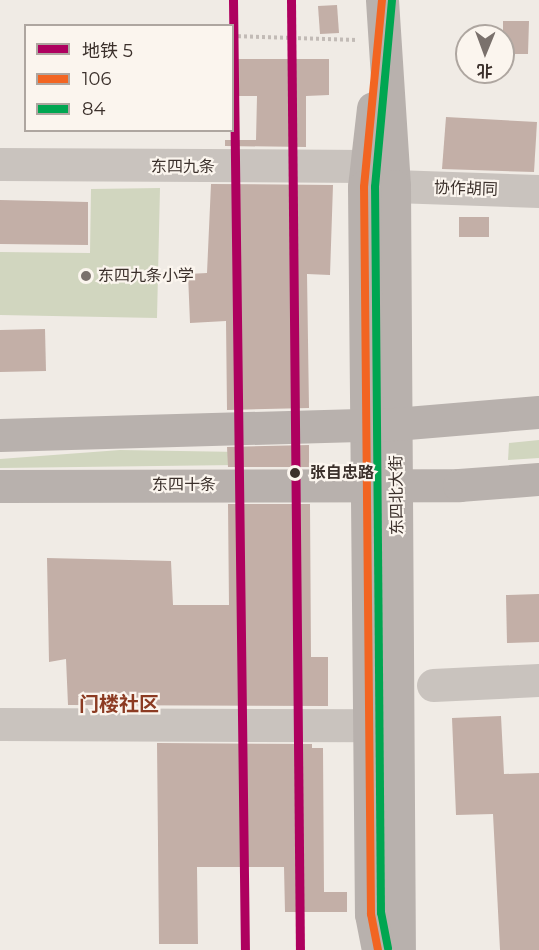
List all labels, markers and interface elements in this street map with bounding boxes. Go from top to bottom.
legend [24,24,234,132]
north arrow [455,24,515,84]
text: 地铁 5 [82,40,133,62]
text: 北 [477,61,493,80]
text: 106 [82,68,111,90]
text: 84 [82,98,105,120]
street label: 东四九条 [151,157,215,177]
street label: 协作胡同 [434,178,498,200]
place label: 东四九条小学 [98,266,194,286]
marker: 东四九条小学 [79,269,93,283]
street label: 东四北大街 [387,455,407,535]
marker: 张自忠路 [285,463,305,483]
place label: 张自忠路 [310,463,374,483]
street label: 东四十条 [152,475,216,495]
district label: 门楼社区 [79,692,159,716]

